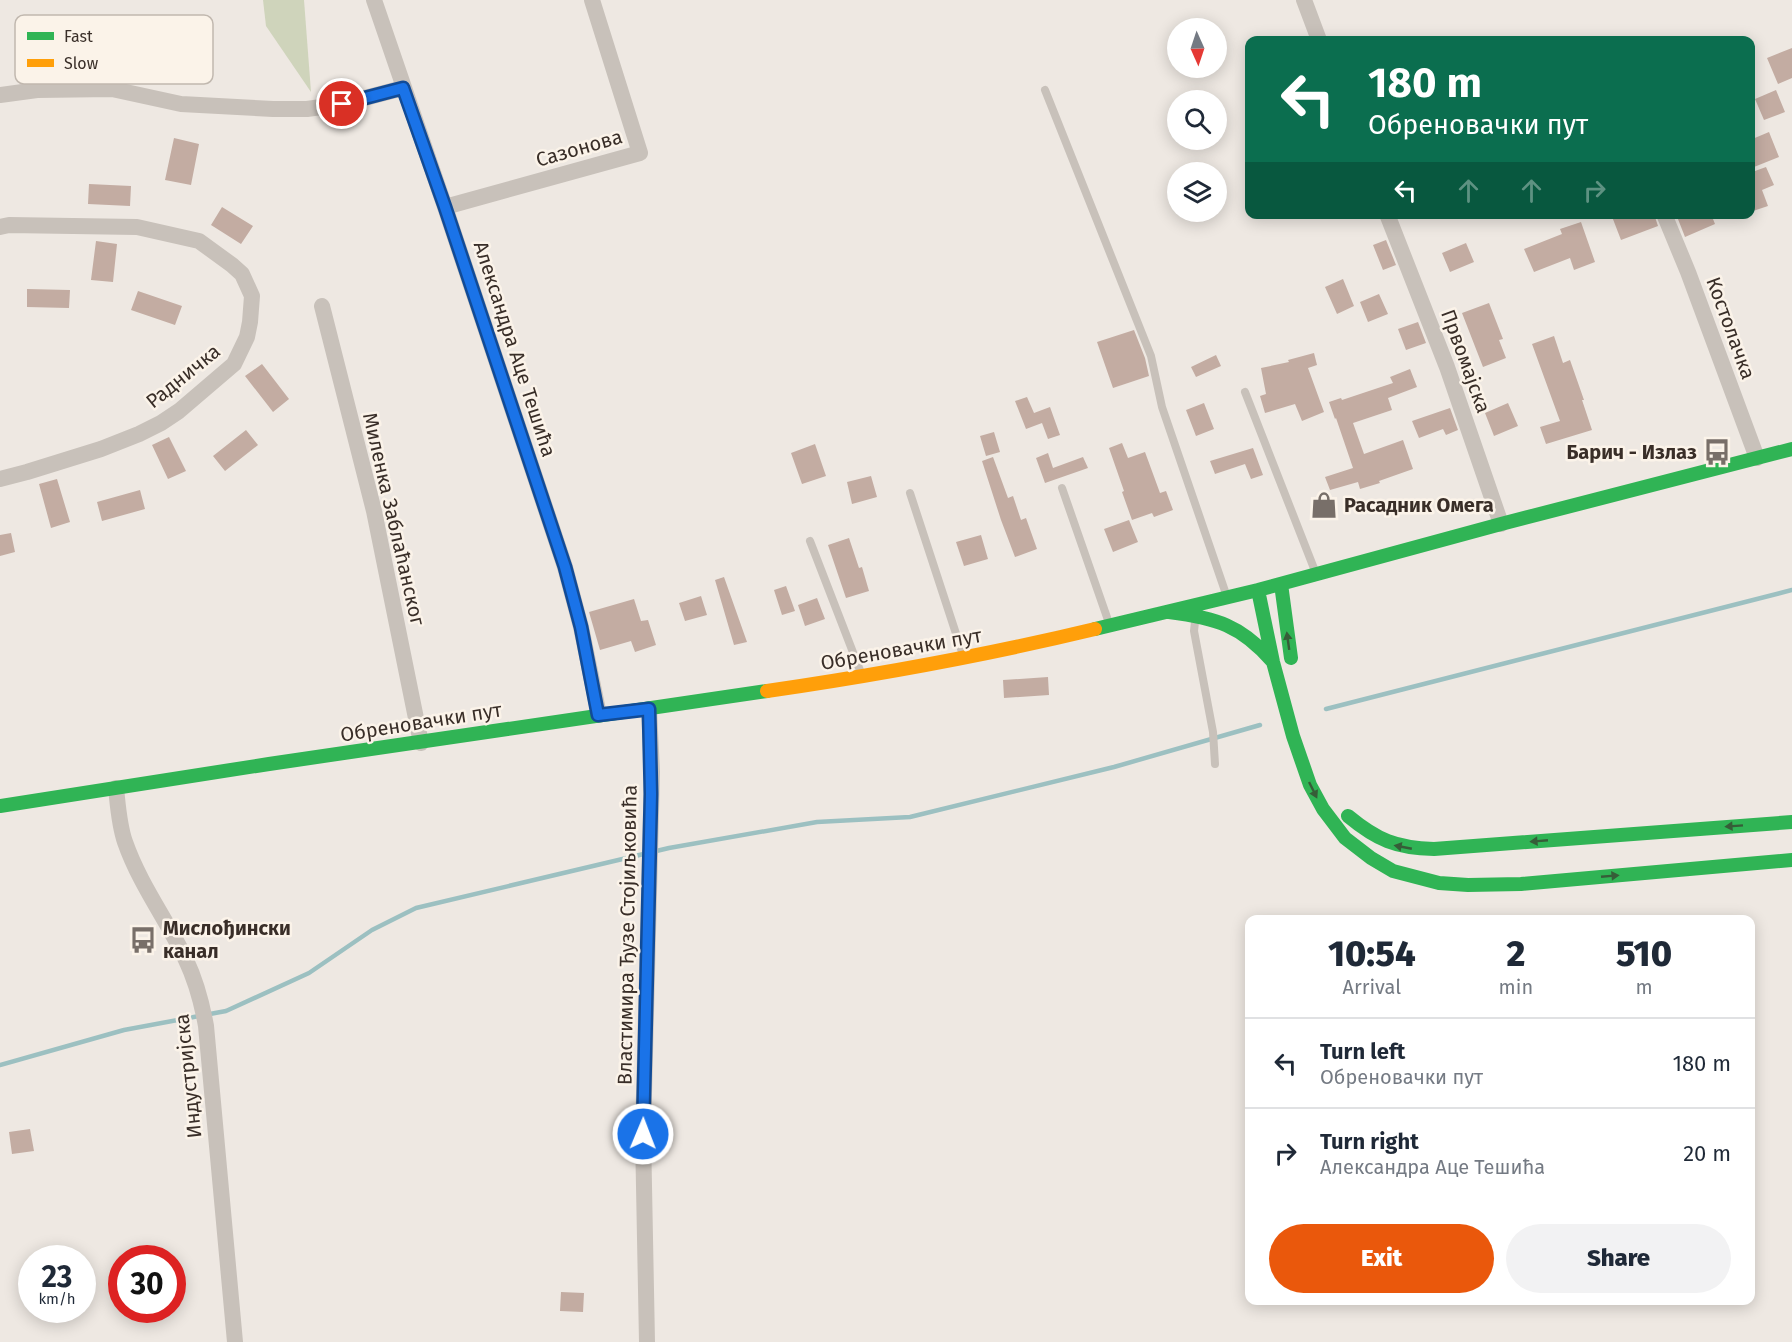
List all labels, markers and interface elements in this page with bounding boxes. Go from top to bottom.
legend [15,15,213,84]
north arrow [1167,18,1227,78]
map controls [1167,18,1227,222]
text: Fast [64,27,93,46]
text: Slow [64,54,99,73]
text: 180 m [1368,58,1482,108]
icon: left [1269,60,1347,138]
pin [316,78,367,129]
icon: arrive [325,87,358,120]
button: search [1167,90,1227,150]
text: Обреновачки пут [1368,109,1588,141]
street label: Сазонова [533,124,625,172]
button: layers [1167,162,1227,222]
icon: left [1389,174,1422,207]
icon: ahead [1452,174,1485,207]
icon: ahead [1515,174,1548,207]
icon: right [1578,174,1611,207]
street label: Александра Аце Тешића [469,238,561,460]
street label: Костолачка [1701,274,1761,382]
street label: Првомајска [1436,306,1496,416]
street label: Радничка [141,339,225,413]
street label: Миленка Заблаћанског [358,410,430,628]
bus stop icon: Барич - Излаз [1702,437,1732,467]
place label: Барич - Излаз [1566,440,1697,464]
shop icon: Расадник Омега [1309,490,1339,520]
place label: Расадник Омега [1344,493,1494,517]
street label: Обреновачки пут [819,623,984,675]
one-way arrow [1284,631,1293,650]
street label: Обреновачки пут [339,697,504,747]
one-way arrow [1309,782,1318,799]
street label: Властимира Ђузе Стојиљковића [612,785,642,1085]
one-way arrow [1724,821,1743,831]
one-way arrow [1530,836,1549,846]
one-way arrow [1393,842,1412,851]
one-way arrow [1600,871,1619,881]
place label: Мислођински канал [163,916,291,963]
bus stop icon: Мислођински канал [128,925,158,955]
text: 10:54 [1328,932,1416,976]
text: 2 [1506,932,1525,976]
text: 510 [1616,932,1672,976]
text: Arrival [1343,975,1401,999]
text: min [1499,975,1533,999]
text: m [1635,975,1653,999]
street label: Индустријска [170,1013,206,1139]
text: Turn left [1320,1038,1405,1065]
icon: left [1269,1047,1302,1080]
text: 180 m [1672,1050,1731,1077]
text: Обреновачки пут [1320,1065,1483,1089]
position arrow [611,1102,675,1166]
text: Turn right [1320,1128,1419,1155]
icon: right [1269,1137,1302,1170]
text: 20 m [1683,1140,1731,1167]
text: Александра Аце Тешића [1320,1155,1545,1179]
button: Exit [1269,1224,1494,1293]
button: Share [1506,1224,1731,1293]
speed limit sign: 30 [108,1245,186,1323]
text: 23 [42,1259,72,1295]
text: km/h [38,1290,76,1308]

